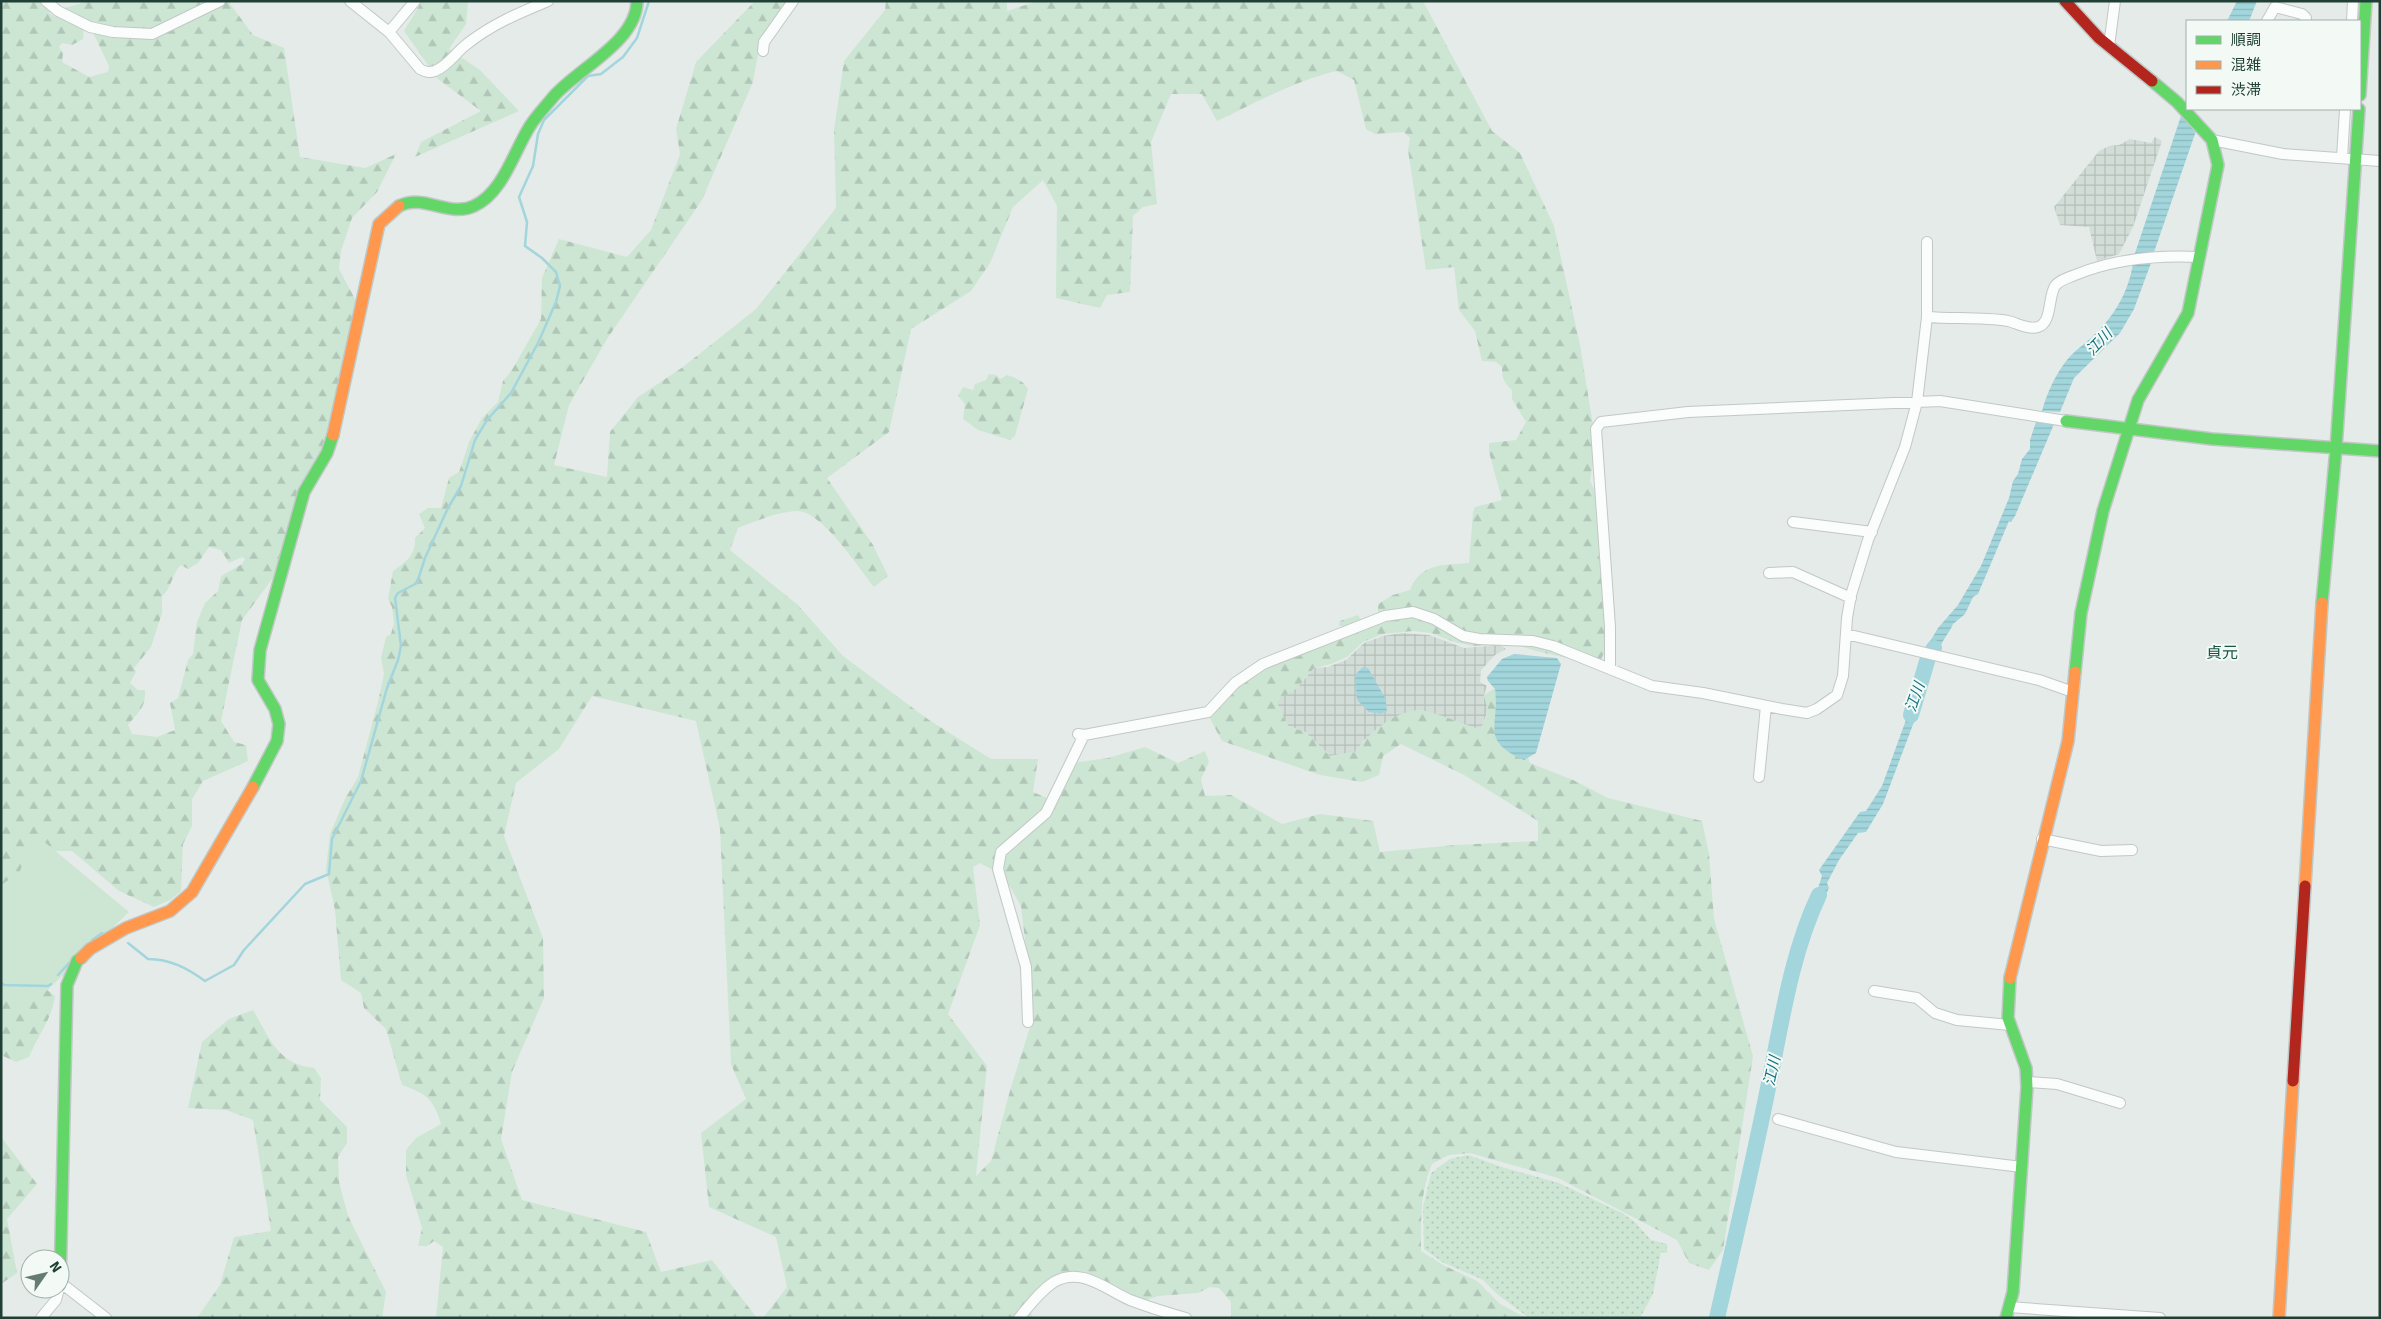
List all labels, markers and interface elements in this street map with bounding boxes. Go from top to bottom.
legend [2186,20,2361,110]
text: 順調 [2231,31,2261,49]
text: 混雑 [2231,56,2261,74]
text: 渋滞 [2231,81,2261,99]
water label: 江川 [2082,323,2117,359]
district label: 貞元 [2206,643,2238,663]
water label: 江川 [1902,678,1929,714]
water label: 江川 [1760,1053,1784,1088]
north arrow [20,1249,70,1299]
text: N [46,1258,65,1276]

